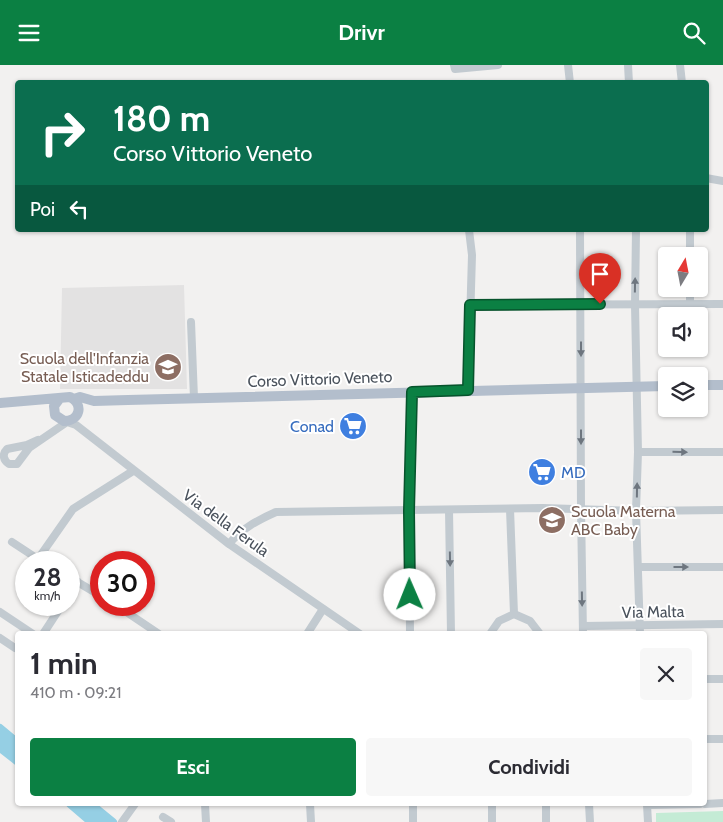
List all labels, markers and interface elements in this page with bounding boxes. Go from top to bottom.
icon: menu [15,19,43,47]
text: Drivr [338,19,385,46]
icon: search [680,19,708,47]
text: 180 m [113,97,210,140]
icon: right [30,100,95,165]
text: Corso Vittorio Veneto [113,140,312,167]
icon: left [65,195,93,223]
text: Poi [30,198,55,221]
north arrow [658,247,708,297]
map controls [658,247,708,417]
pin [579,253,621,304]
icon: arrive [586,260,614,288]
one-way arrow [632,277,640,293]
button: sound [658,307,708,357]
one-way arrow [577,341,585,357]
place label: Scuola dell'Infanzia Statale Isticadeddu [20,349,149,386]
school or university icon: Scuola dell'Infanzia Statale Isticadeddu [153,352,183,382]
street label: Corso Vittorio Veneto [247,367,393,391]
button: layers [658,367,708,417]
supermarket icon: Conad [338,411,368,441]
place label: Conad [290,417,334,436]
one-way arrow [577,429,585,445]
one-way arrow [673,448,689,456]
supermarket icon: MD [527,457,557,487]
place label: MD [561,463,586,482]
one-way arrow [633,481,641,497]
street label: Via della Ferula [179,485,273,561]
place label: Scuola Materna ABC Baby [571,502,676,539]
school or university icon: Scuola Materna ABC Baby [537,505,567,535]
speed limit sign: 30 [90,551,155,616]
one-way arrow [446,551,454,567]
text: 28 [33,562,62,592]
one-way arrow [673,563,689,571]
position arrow [383,568,435,620]
text: km/h [34,588,61,603]
one-way arrow [579,591,587,607]
street label: Via Malta [622,602,685,622]
text: 1 min [30,645,98,682]
button: close [640,648,692,700]
text: 410 m · 09:21 [30,683,121,702]
button: Esci [30,738,356,796]
button: Condividi [366,738,692,796]

